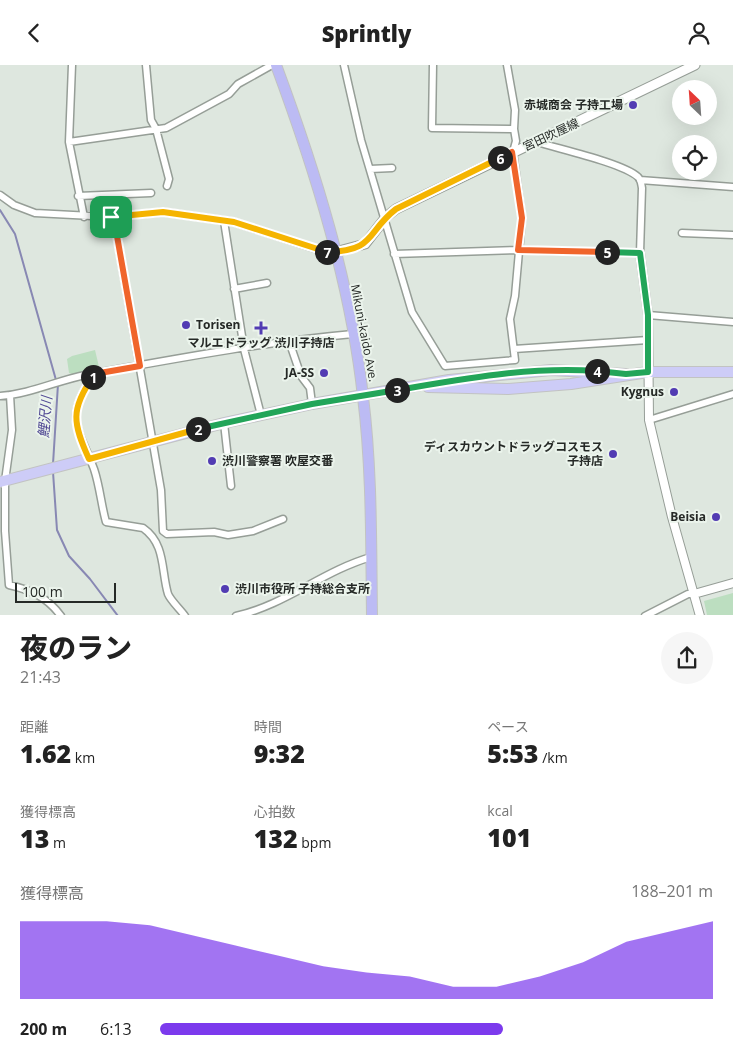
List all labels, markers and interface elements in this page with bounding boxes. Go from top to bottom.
text: Sprintly [322,18,411,48]
icon: back [20,19,48,47]
icon: person [685,19,713,47]
north arrow [672,80,718,125]
map controls [672,80,717,180]
place label: 赤城商会 子持工場 [524,96,623,113]
marker: 赤城商会 子持工場 [627,99,639,111]
street label: 宮田吹屋線 [520,114,582,155]
button: locate [672,135,717,180]
pin: 6 [488,145,512,171]
text: 6 [496,149,505,168]
pin [90,196,132,238]
icon: arrive [97,203,125,231]
pin: 7 [314,239,340,265]
pin: 5 [594,239,620,265]
text: 7 [323,243,332,262]
text: 5 [603,243,612,262]
street label: Mikuni-kaido Ave. [347,283,382,383]
place label: Torisen [196,316,240,333]
marker: Torisen [180,319,192,331]
marker: マルエドラッグ 渋川子持店 [255,322,267,334]
place label: マルエドラッグ 渋川子持店 [187,334,335,351]
pin: 4 [584,359,610,383]
text: 4 [593,362,602,381]
place label: JA-SS [284,364,314,381]
pin: 1 [80,365,106,389]
marker: JA-SS [318,367,330,379]
text: 1 [89,368,98,387]
pin: 3 [384,377,410,403]
text: 3 [393,381,402,400]
place label: Kygnus [621,383,664,400]
marker: Kygnus [668,386,680,398]
water label: 鯉沢川 [33,393,56,439]
pin: 2 [186,417,210,441]
text: 2 [194,420,203,439]
place label: ディスカウントドラッグコスモス 子持店 [424,438,603,469]
marker: ディスカウントドラッグコスモス 子持店 [607,448,619,460]
place label: 渋川警察署 吹屋交番 [222,452,334,469]
marker: 渋川警察署 吹屋交番 [206,455,218,467]
place label: Beisia [670,508,706,525]
marker: Beisia [710,511,722,523]
place label: 渋川市役所 子持総合支所 [235,580,370,597]
scale bar [15,581,116,604]
text: 100 m [22,582,63,601]
marker: 渋川市役所 子持総合支所 [219,583,231,595]
text: 夜のラン [20,628,132,666]
button: share [661,632,713,684]
text: 21:43 [20,666,61,688]
text: 距離 [20,717,48,736]
text: 時間 [254,717,282,736]
text: ペース [487,717,529,736]
text: 1.62 [20,736,71,770]
text: 9:32 [254,736,305,770]
text: 5:53 [487,736,539,770]
text: km [71,748,95,767]
text: /km [539,748,568,767]
text: kcal [487,801,513,820]
text: 獲得標高 [20,802,76,821]
text: 心拍数 [254,802,296,821]
text: 101 [487,820,531,854]
text: 13 [20,821,49,855]
text: 132 [254,821,298,855]
text: m [49,833,66,852]
text: bpm [298,833,331,852]
text: 188–201 m [631,880,713,902]
text: 獲得標高 [20,882,84,904]
text: 200 m [20,1018,67,1040]
text: 6:13 [100,1018,132,1040]

